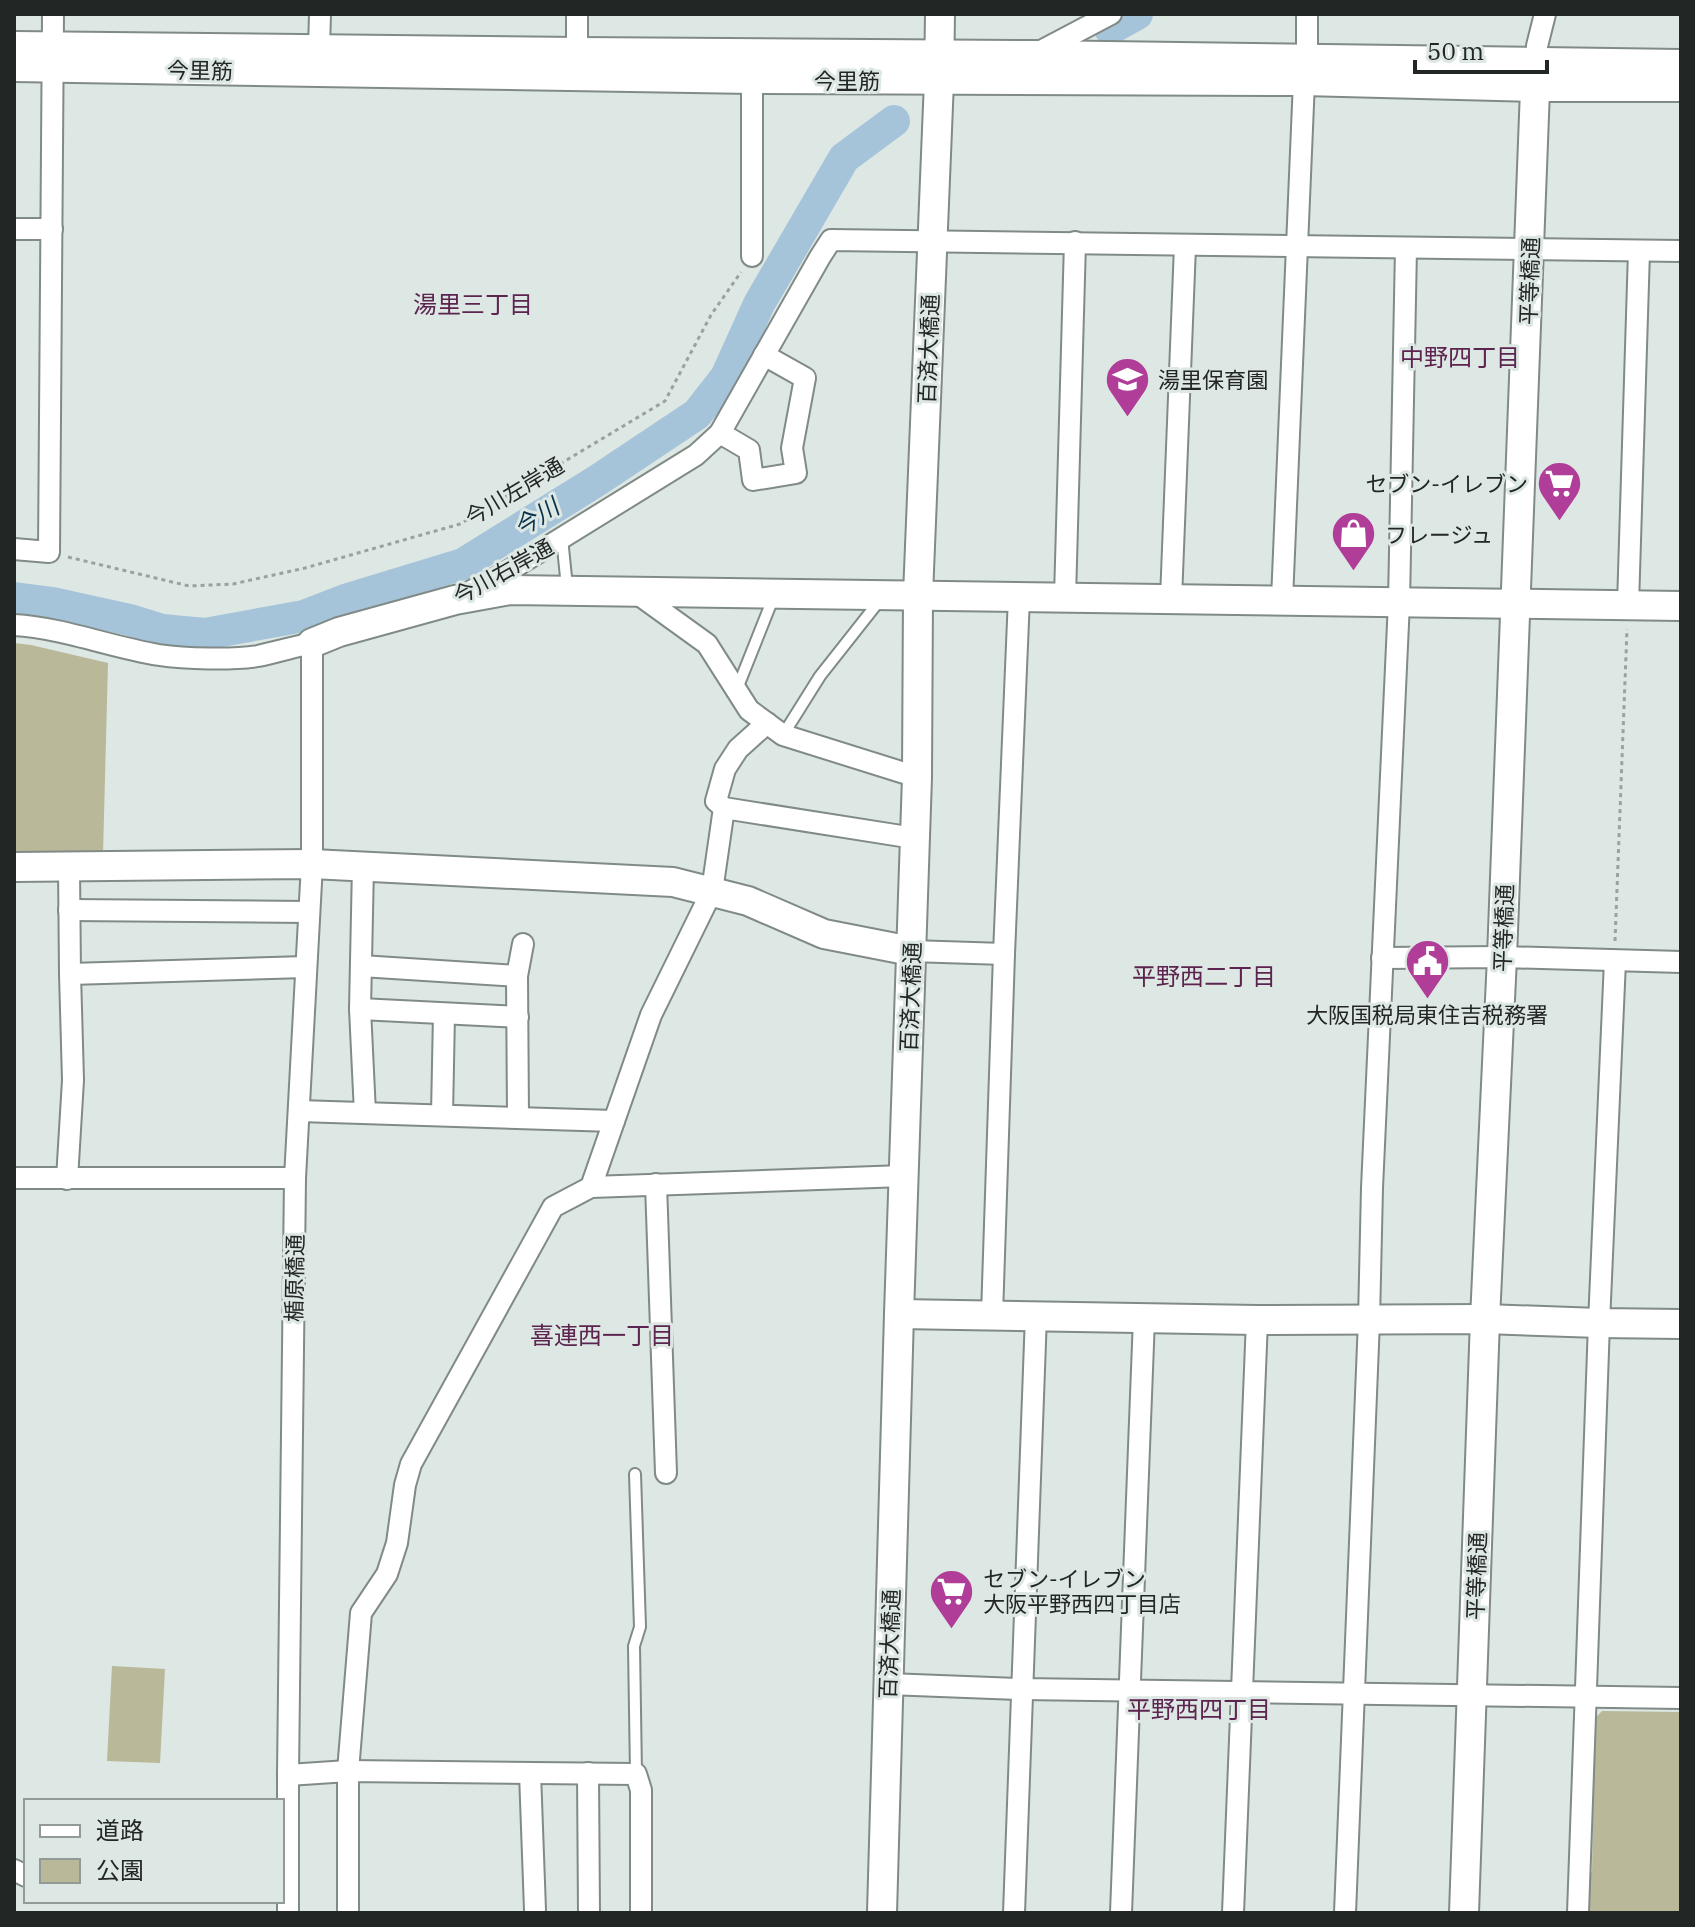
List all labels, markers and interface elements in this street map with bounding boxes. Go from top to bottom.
scale bar [1415,24,1547,74]
text: 50 m [1427,35,1484,67]
street label: 今里筋 [167,55,233,85]
street label: 今里筋 [814,66,880,95]
street label: 平等橋通 [1513,237,1545,325]
district label: 湯里三丁目 [413,288,533,320]
street label: 百済大橋通 [912,294,944,404]
district label: 中野四丁目 [1400,341,1520,373]
school or university icon: 湯里保育園 [1103,355,1151,418]
place label: 湯里保育園 [1158,365,1268,394]
street label: 今川左岸通 [460,451,568,531]
supermarket icon: セブン-イレブン [1535,459,1583,522]
place label: セブン-イレブン [1365,469,1528,498]
water label: 今川 [508,492,564,542]
shop icon: フレージュ [1330,510,1378,573]
place label: フレージュ [1385,520,1493,549]
street label: 今川右岸通 [448,532,558,610]
street label: 平等橋通 [1487,884,1519,972]
public building icon: 大阪国税局東住吉税務署 [1403,937,1451,1000]
street label: 百済大橋通 [894,942,926,1052]
district label: 平野西二丁目 [1132,960,1276,992]
place label: 大阪国税局東住吉税務署 [1306,1000,1548,1029]
street label: 楯原橋通 [279,1234,309,1322]
district label: 喜連西一丁目 [530,1319,674,1351]
street label: 平等橋通 [1460,1532,1492,1620]
place label: セブン-イレブン 大阪平野西四丁目店 [983,1564,1181,1618]
supermarket icon: セブン-イレブン 大阪平野西四丁目店 [928,1567,976,1630]
street label: 百済大橋通 [873,1589,905,1699]
district label: 平野西四丁目 [1127,1693,1271,1725]
legend [24,1799,284,1903]
text: 道路 [96,1814,144,1846]
text: 公園 [96,1854,144,1886]

